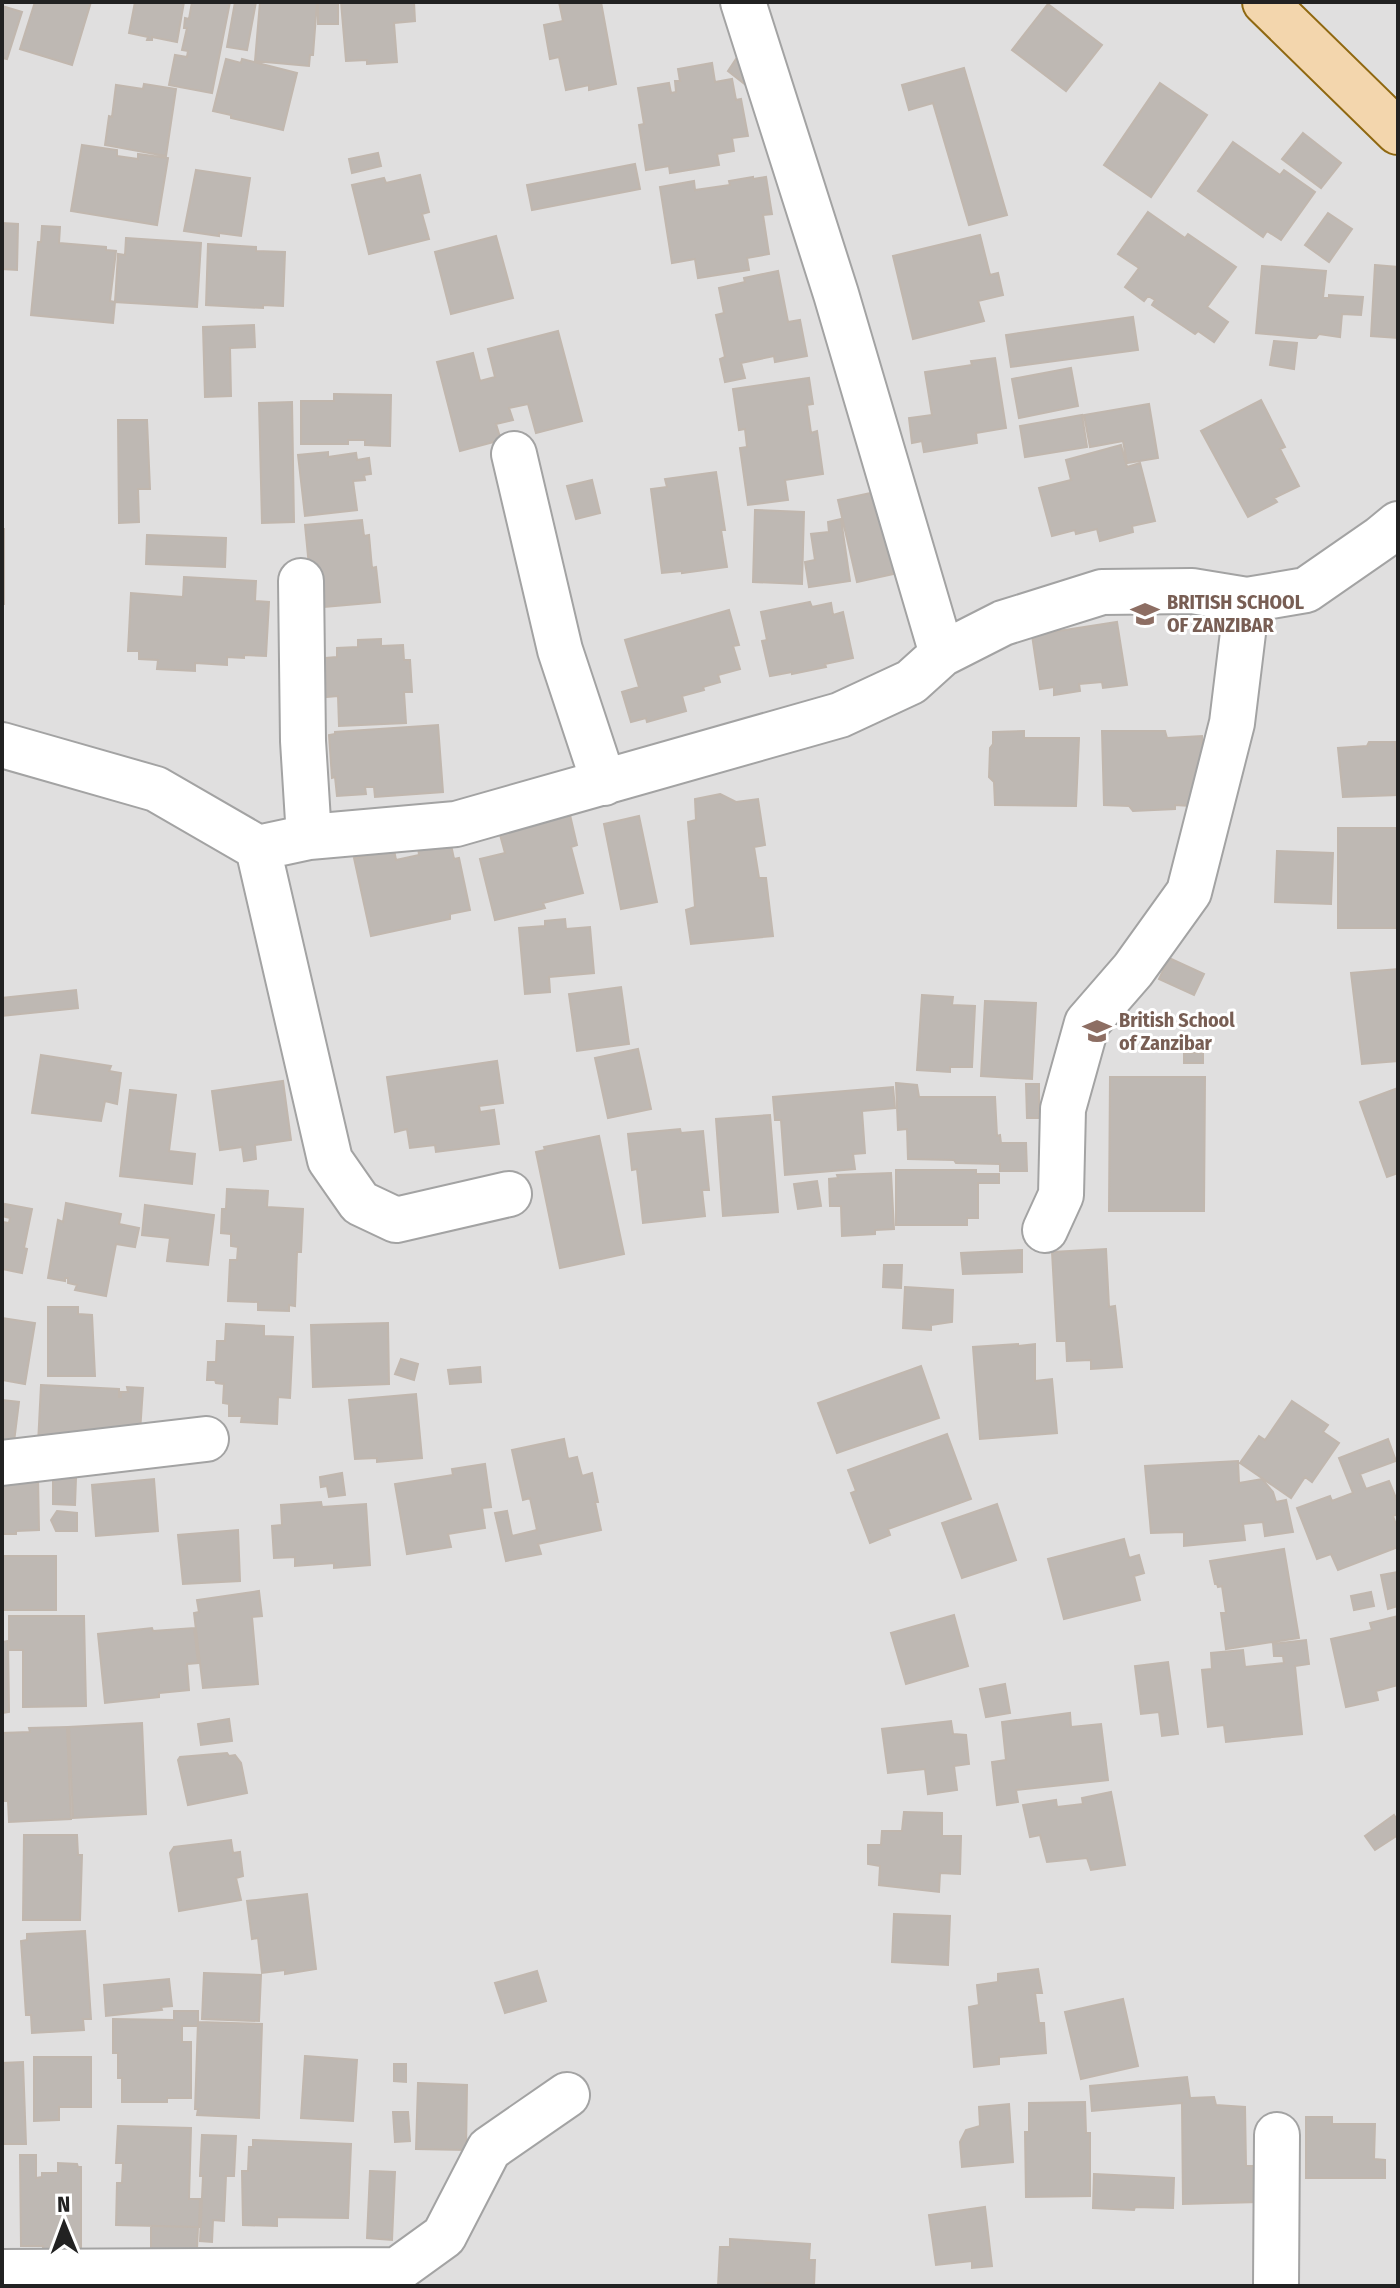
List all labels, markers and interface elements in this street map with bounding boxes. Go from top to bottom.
place label: BRITISH SCHOOL OF ZANZIBAR [1167,590,1305,637]
school or university icon: BRITISH SCHOOL OF ZANZIBAR [1130,599,1160,629]
place label: British School of Zanzibar [1119,1008,1235,1055]
school or university icon: British School of Zanzibar [1082,1016,1112,1046]
north arrow [24,2184,104,2264]
text: N [57,2191,70,2218]

